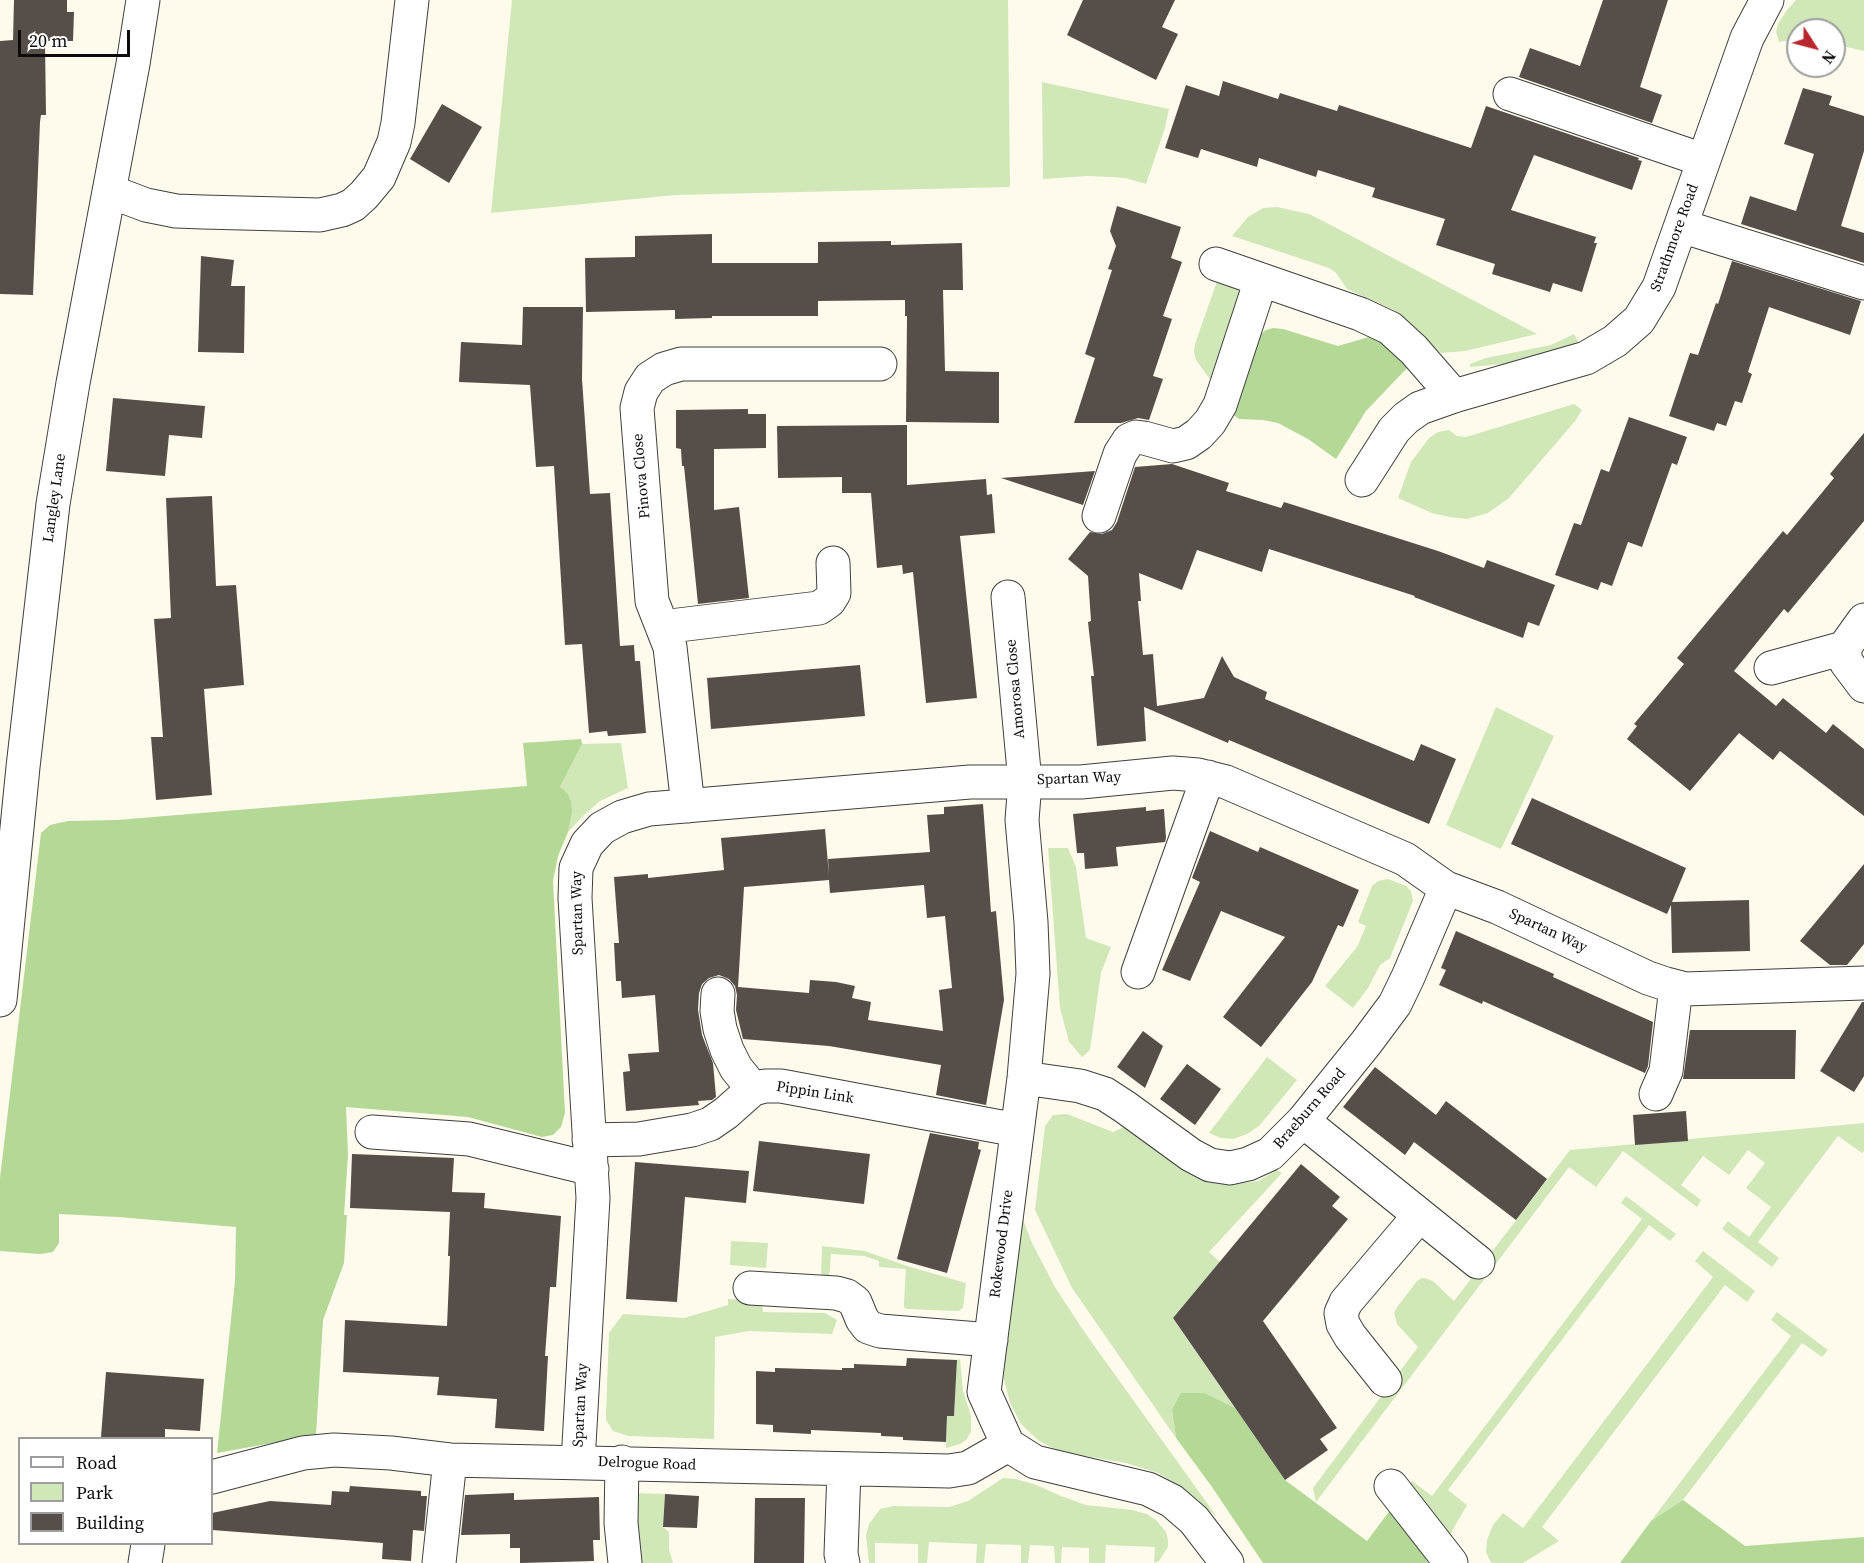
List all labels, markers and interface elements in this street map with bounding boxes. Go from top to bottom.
scale bar [21,18,134,56]
north arrow [1786,18,1846,78]
text: 20 m [29,28,67,53]
text: N [1817,46,1841,69]
street label: Strathmore Road [1647,182,1703,294]
street label: Pinova Close [629,433,655,519]
street label: Langley Lane [40,452,70,544]
street label: Amorosa Close [1003,638,1029,740]
street label: Spartan Way [1037,769,1121,789]
street label: Spartan Way [568,871,588,955]
street label: Spartan Way [1506,905,1590,957]
street label: Braeburn Road [1270,1065,1350,1153]
street label: Pippin Link [775,1078,855,1108]
street label: Rokewood Drive [986,1189,1018,1299]
street label: Spartan Way [570,1363,592,1447]
legend [18,1437,213,1545]
text: Road [76,1450,117,1475]
street label: Delrogue Road [597,1453,697,1475]
text: Park [76,1480,113,1505]
text: Building [76,1510,144,1535]

